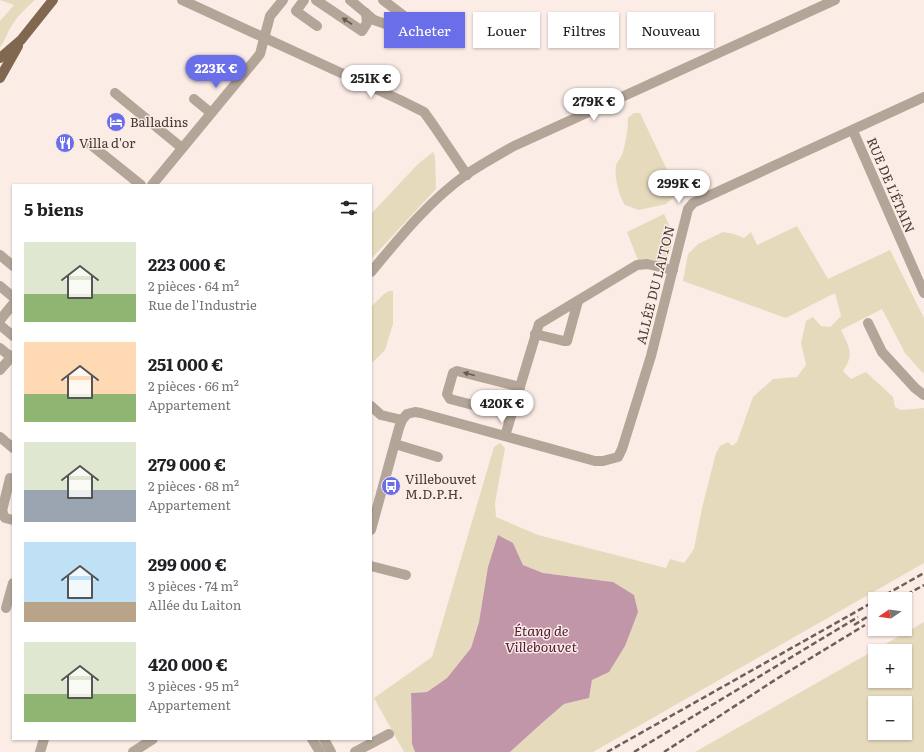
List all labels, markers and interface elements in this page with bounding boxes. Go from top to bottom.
chip: Acheter [384,12,465,48]
chip: Louer [473,12,540,48]
chip: Filtres [548,12,619,48]
chip: Nouveau [627,12,714,48]
one-way arrow [341,18,353,25]
pin: 223K € [183,55,249,89]
text: 223K € [194,58,238,77]
pin: 251K € [338,65,404,99]
text: 251K € [350,68,392,87]
pin: 279K € [561,88,627,122]
text: 279K € [572,91,616,110]
hotel icon: Balladins [105,111,127,133]
place label: Balladins [130,112,188,131]
restaurant icon: Villa d'or [54,132,76,154]
place label: Villa d'or [79,133,136,152]
street label: RUE DE L'ÉTAIN [863,134,920,236]
pin: 299K € [646,170,712,204]
text: 299K € [657,173,701,192]
text: 5 biens [24,196,83,221]
icon: filters [338,197,360,219]
street label: ALLÉE DU LAITON [631,223,678,346]
text: 223 000 € [148,251,226,276]
icon: home [56,258,104,306]
text: 2 pièces · 64 m² [148,276,239,295]
text: Rue de l'Industrie [148,295,257,314]
text: 251 000 € [148,351,223,376]
icon: home [56,358,104,406]
one-way arrow [463,370,475,376]
text: 2 pièces · 66 m² [148,376,239,395]
pin: 420K € [469,390,535,424]
text: 420K € [480,393,524,412]
text: Appartement [148,395,231,414]
text: 279 000 € [148,451,226,476]
icon: home [56,458,104,506]
place label: Villebouvet M.D.P.H. [405,469,477,503]
bus stop icon: Villebouvet M.D.P.H. [380,475,402,497]
text: 2 pièces · 68 m² [148,476,239,495]
text: Appartement [148,495,231,514]
text: 299 000 € [148,551,227,576]
icon: home [56,558,104,606]
text: 3 pièces · 74 m² [148,576,238,595]
north arrow [868,592,912,636]
map controls [868,592,912,740]
text: Allée du Laiton [148,595,241,614]
water label: Étang de Villebouvet [505,620,577,656]
button: + [868,644,912,688]
text: 420 000 € [148,651,228,676]
icon: home [56,658,104,706]
text: 3 pièces · 95 m² [148,676,239,695]
text: Appartement [148,695,231,714]
button: − [868,696,912,740]

